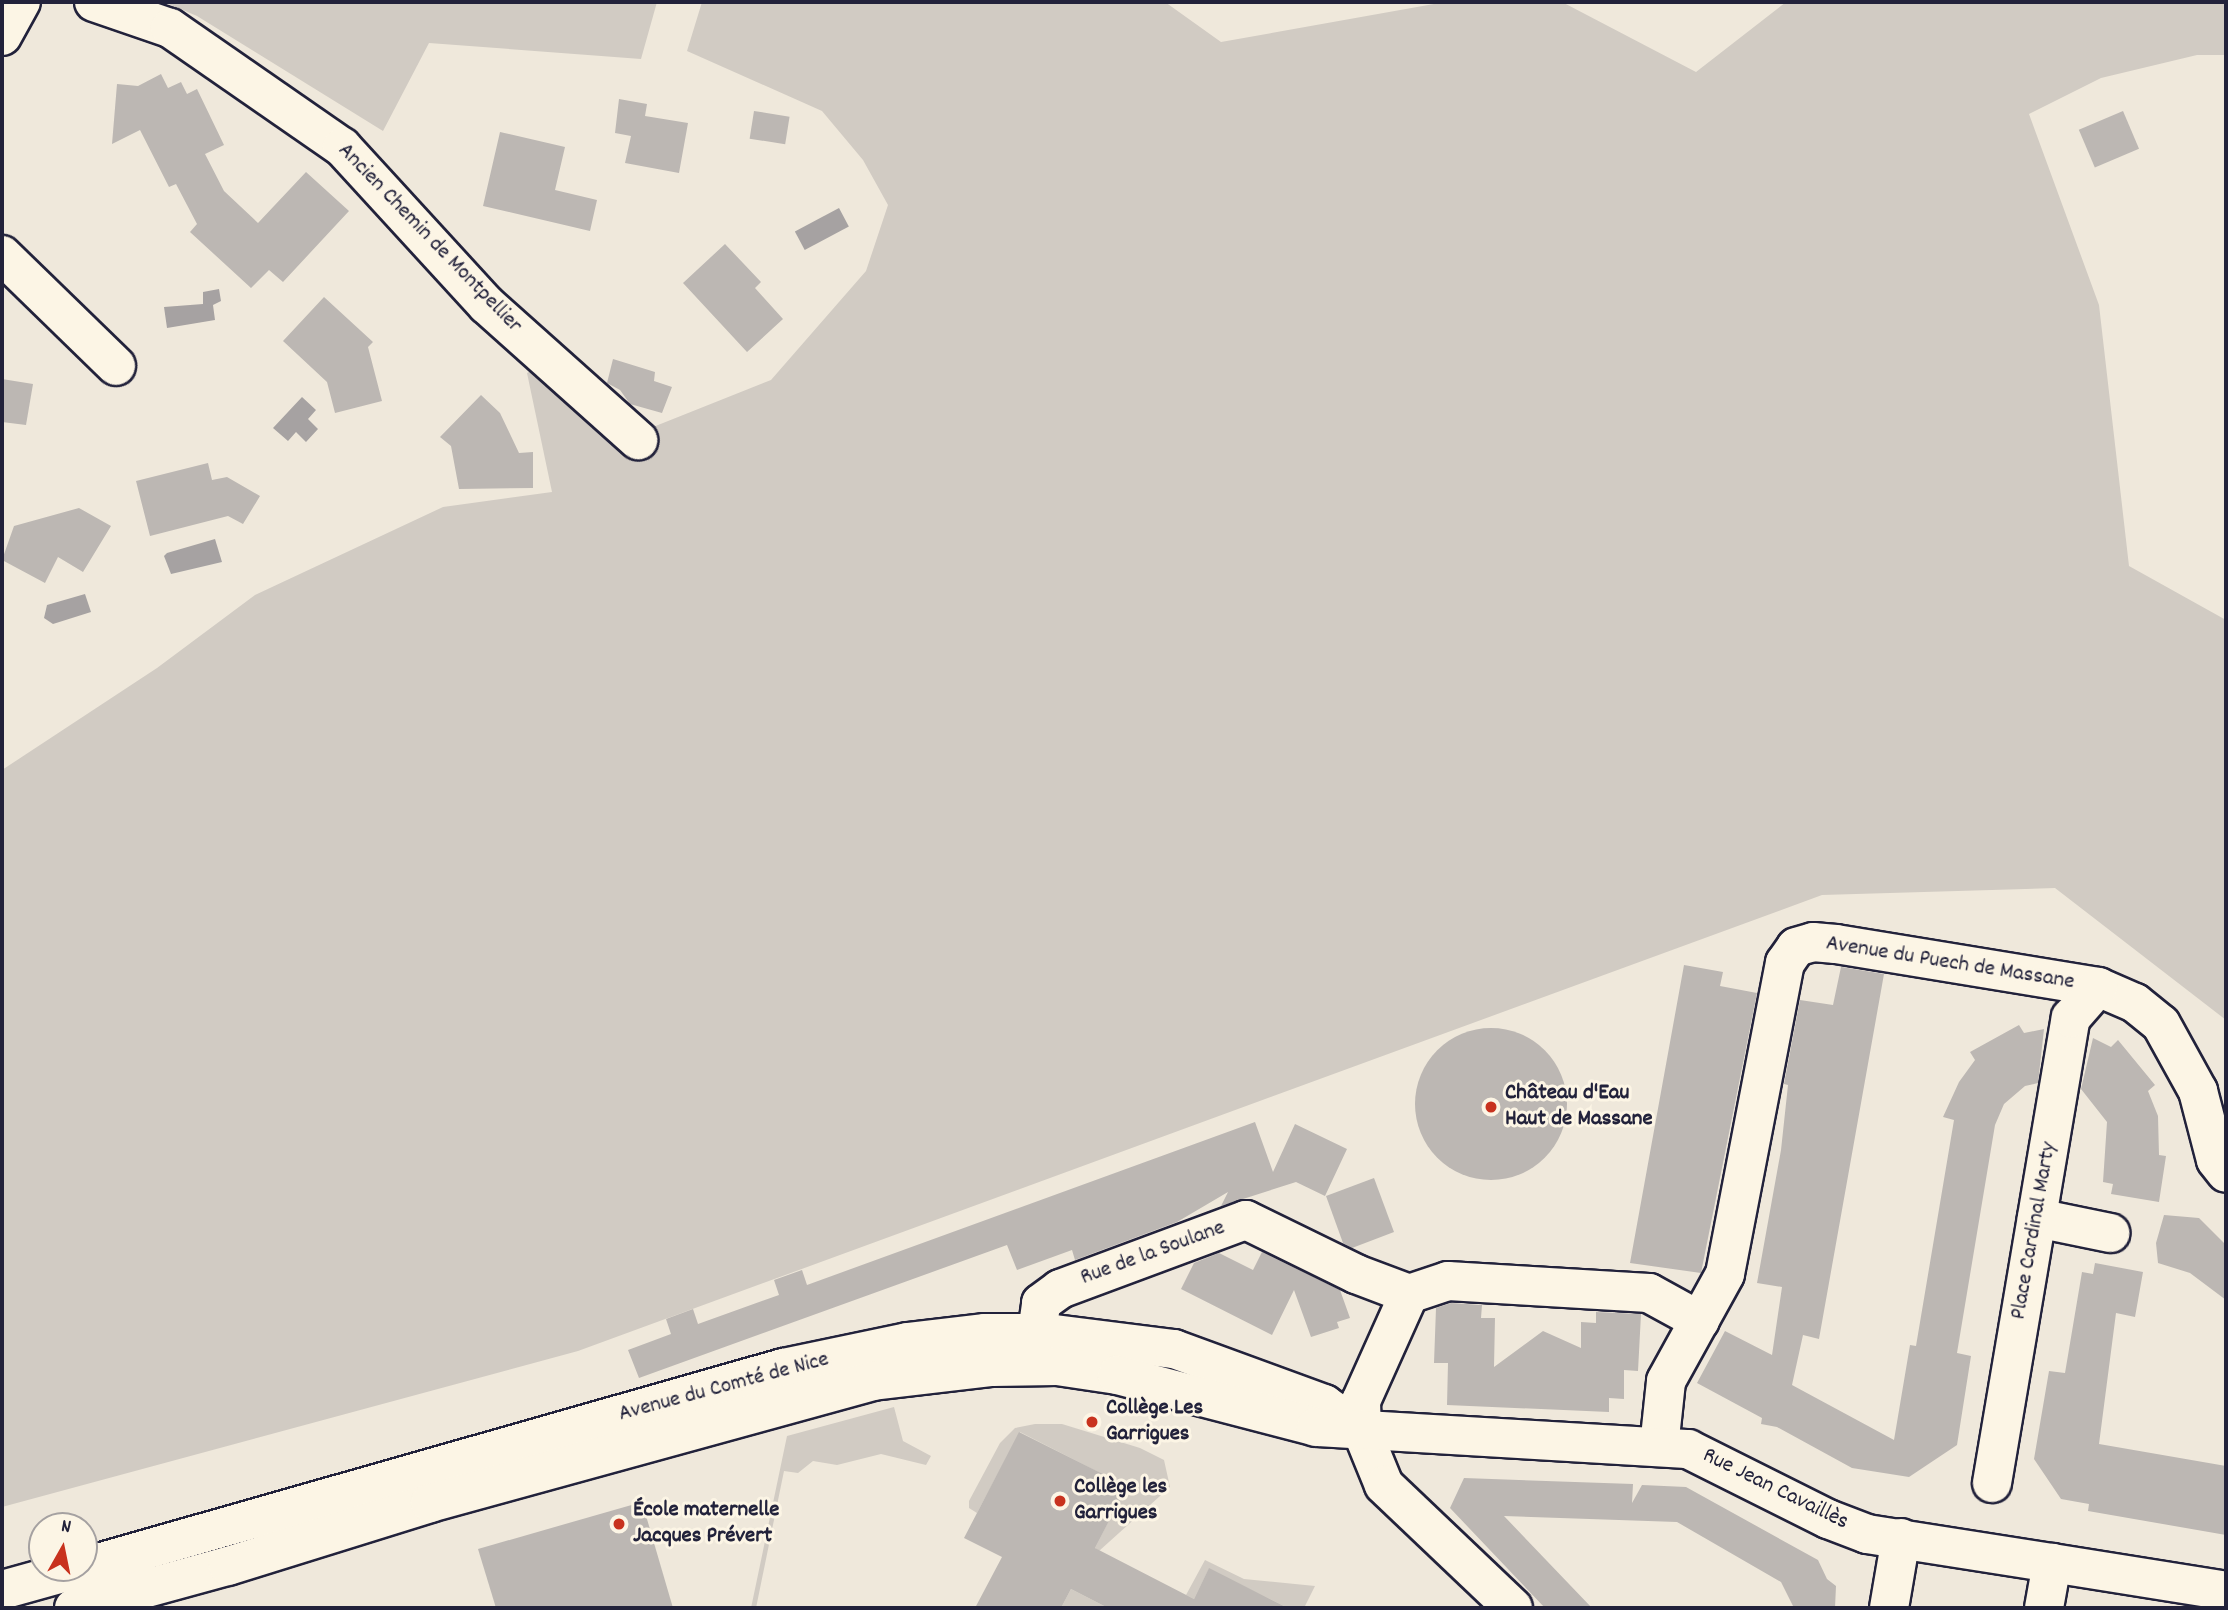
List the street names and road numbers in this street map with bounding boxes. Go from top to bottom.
street label: Ancien Chemin de Montpellier [331,138,527,340]
street label: Avenue du Puech de Massane [1824,931,2076,997]
street label: Place Cardinal Marty [2006,1140,2064,1322]
street label: Rue de la Soulane [1077,1215,1229,1293]
street label: Avenue du Comté de Nice [616,1347,832,1429]
street label: Rue Jean Cavaillès [1698,1443,1852,1537]

